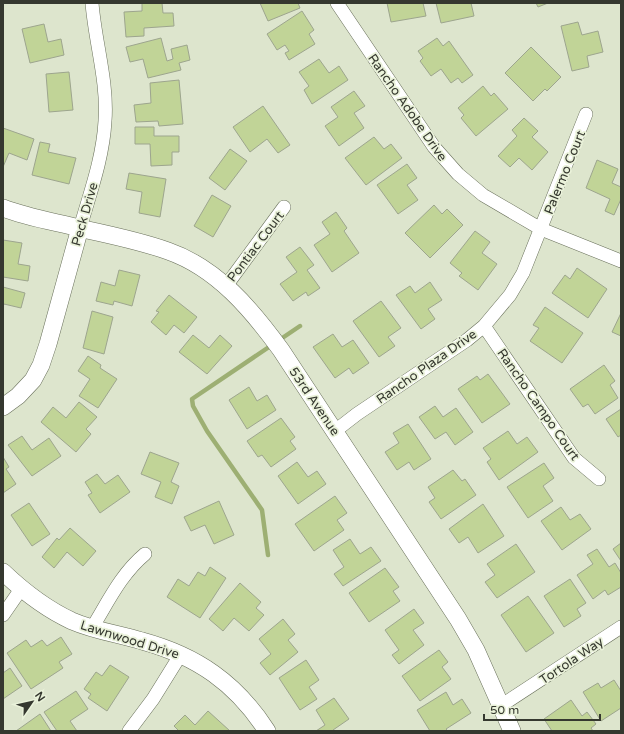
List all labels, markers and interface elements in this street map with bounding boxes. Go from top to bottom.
street label: Rancho Adobe Drive [364,51,450,164]
street label: Palermo Court [541,128,589,217]
street label: Peck Drive [68,181,102,248]
street label: Pontiac Court [224,208,288,285]
street label: Rancho Plaza Drive [373,326,480,408]
street label: Rancho Campo Court [493,346,583,464]
street label: 53rd Avenue [285,364,343,439]
street label: Lawnwood Drive [78,617,181,663]
street label: Tortola Way [537,634,606,688]
north arrow [12,682,52,722]
text: N [32,689,48,704]
scale bar [484,696,600,722]
text: 50 m [490,703,519,717]

